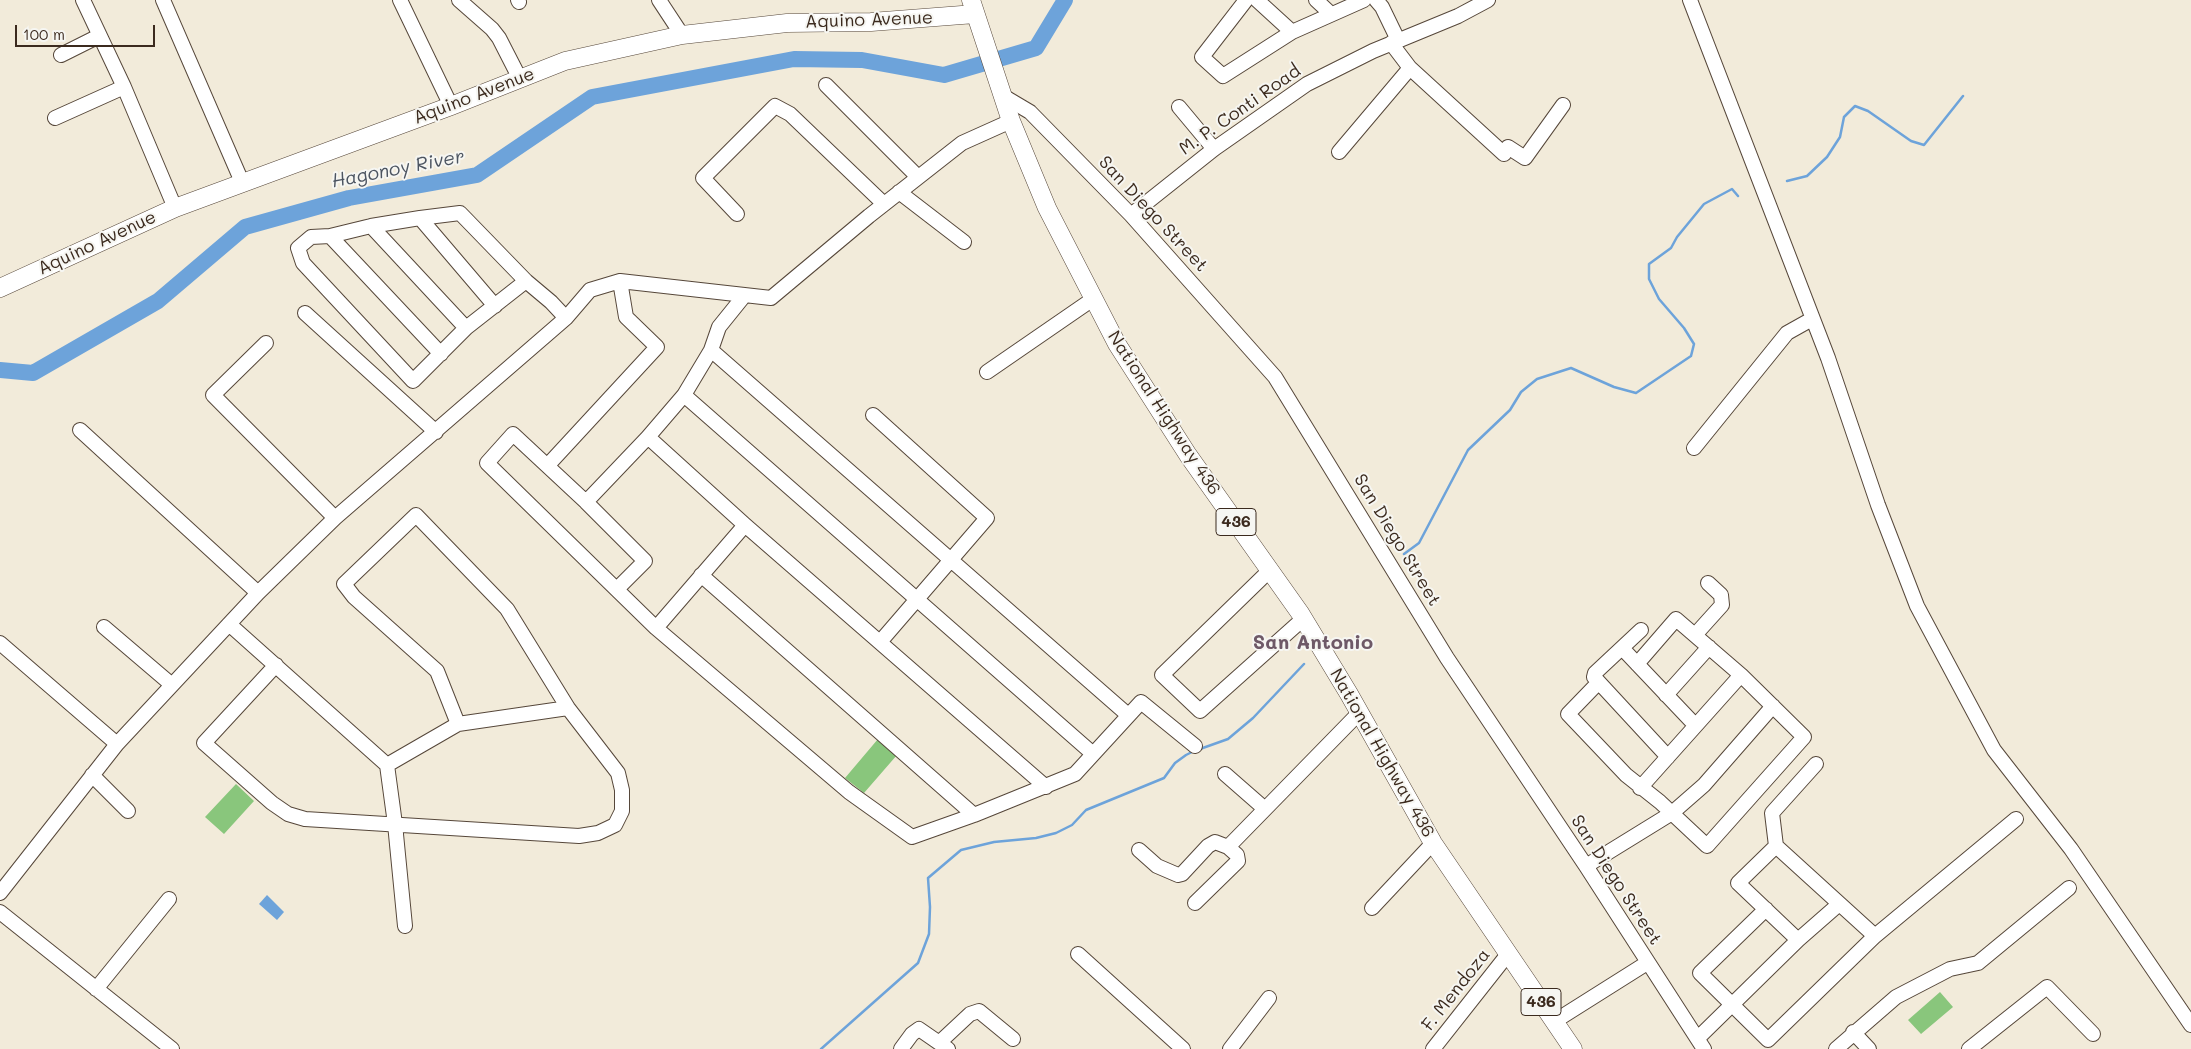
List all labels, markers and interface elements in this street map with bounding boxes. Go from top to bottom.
street label: Aquino Avenue [805,7,933,33]
scale bar [18,15,158,47]
text: 100 m [23,24,65,44]
street label: M. P. Conti Road [1175,60,1305,160]
street label: Aquino Avenue [410,63,538,129]
water label: Hagonoy River [330,145,466,193]
street label: San Diego Street [1094,152,1212,276]
street label: Aquino Avenue [34,206,160,280]
street label: National Highway 436 [1103,327,1225,499]
street label: San Diego Street [1349,470,1445,610]
road number: 436 [1216,508,1256,536]
district label: San Antonio [1253,631,1373,655]
street label: National Highway 436 [1325,665,1439,841]
street label: San Diego Street [1566,811,1666,949]
street label: F. Mendoza [1417,945,1495,1035]
road number: 436 [1521,989,1561,1016]

